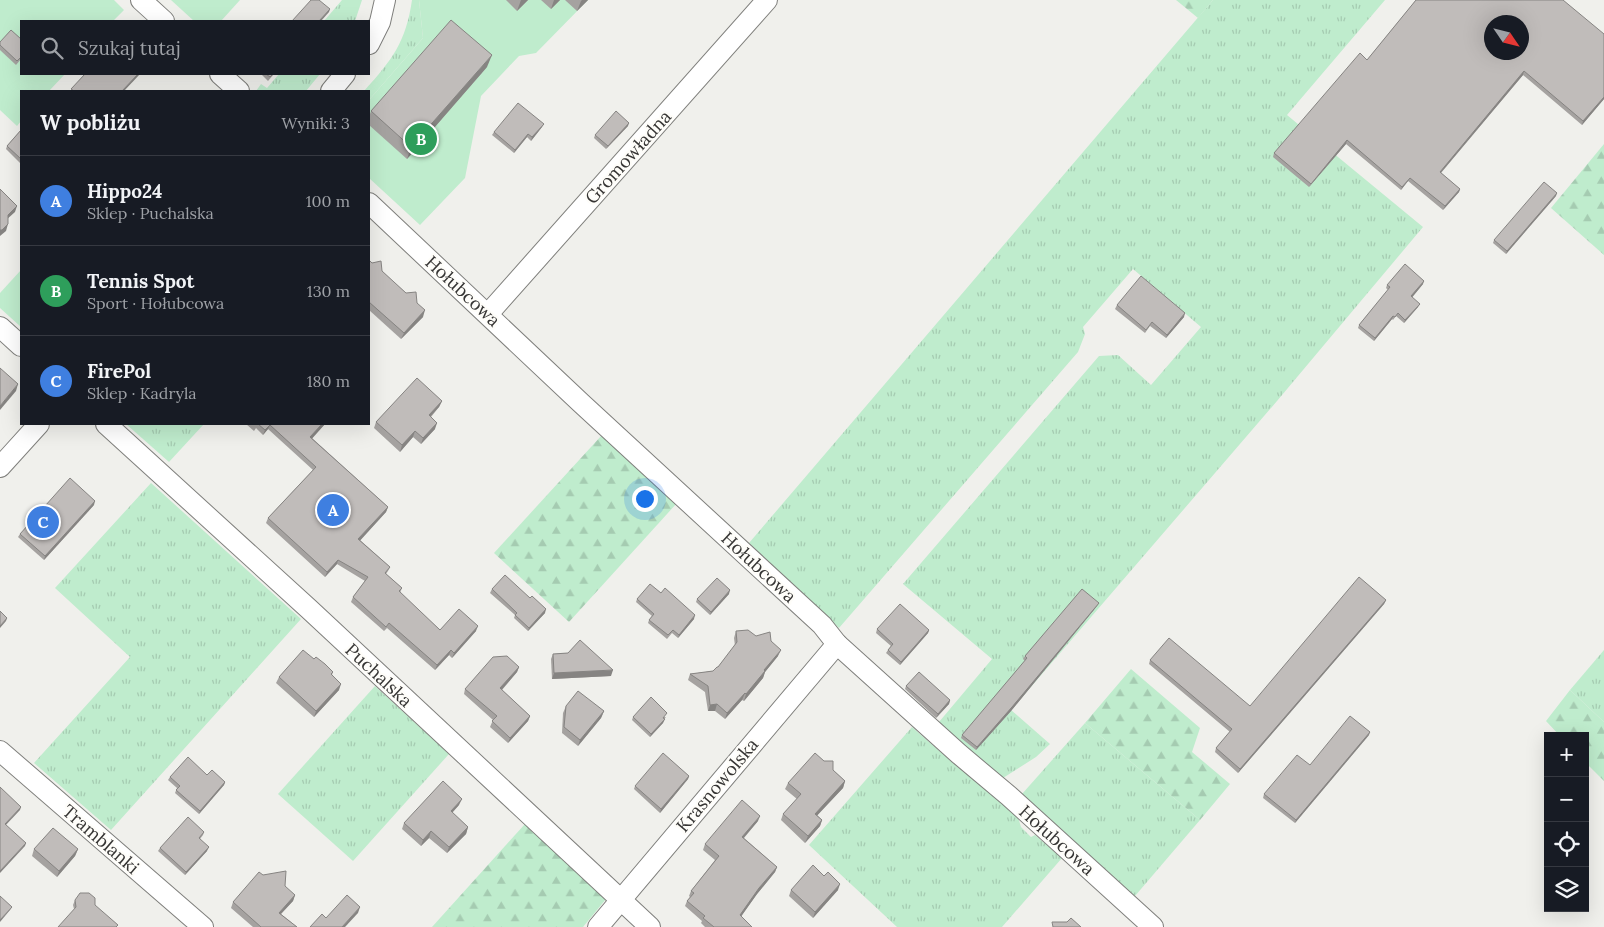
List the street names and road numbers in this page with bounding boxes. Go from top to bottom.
street label: Gromowładna [580,105,676,209]
street label: Hołubcowa [421,250,505,332]
street label: Hołubcowa [717,526,801,608]
street label: Puchalska [341,638,417,712]
street label: Krasnowolska [671,733,763,837]
street label: Tramblanki [58,799,144,879]
street label: Hołubcowa [1014,800,1100,880]

